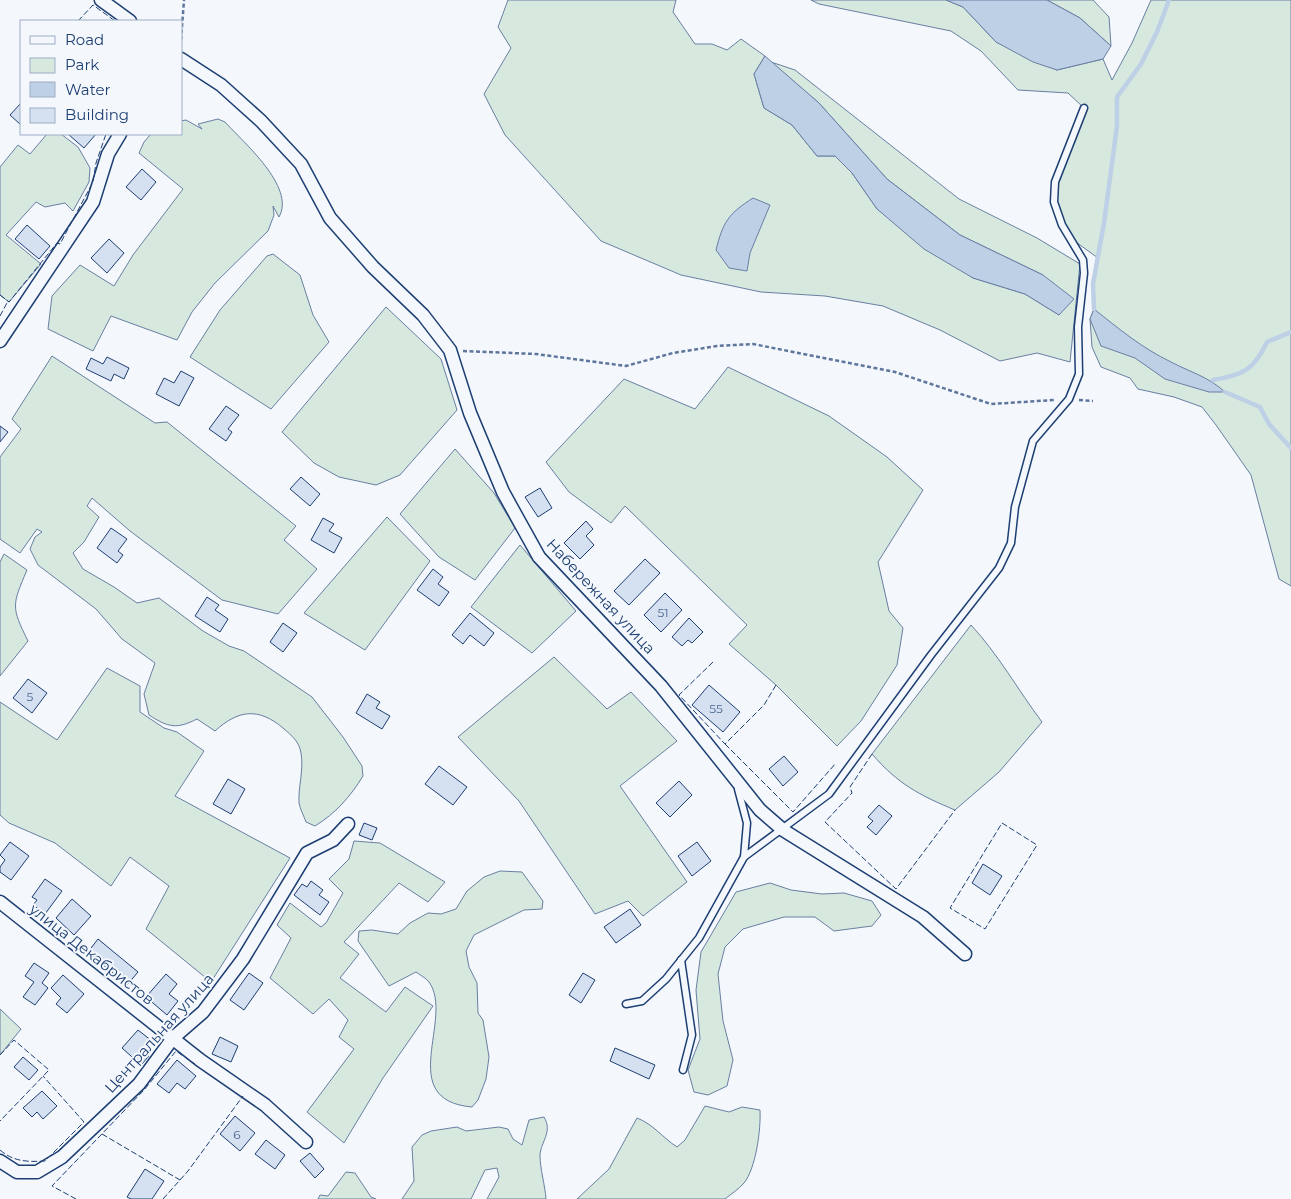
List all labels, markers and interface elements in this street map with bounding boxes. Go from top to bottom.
legend [20,20,182,135]
text: Road [65,30,104,49]
text: Park [65,55,99,74]
text: Water [65,80,111,99]
text: Building [65,105,129,124]
street label: Набережная улица [543,534,659,658]
house number: 51 [657,605,669,620]
house number: 5 [27,689,34,704]
house number: 55 [709,701,723,716]
street label: улица Декабристов [25,899,158,1009]
street label: Центральная улица [100,969,218,1097]
house number: 6 [233,1127,241,1142]

